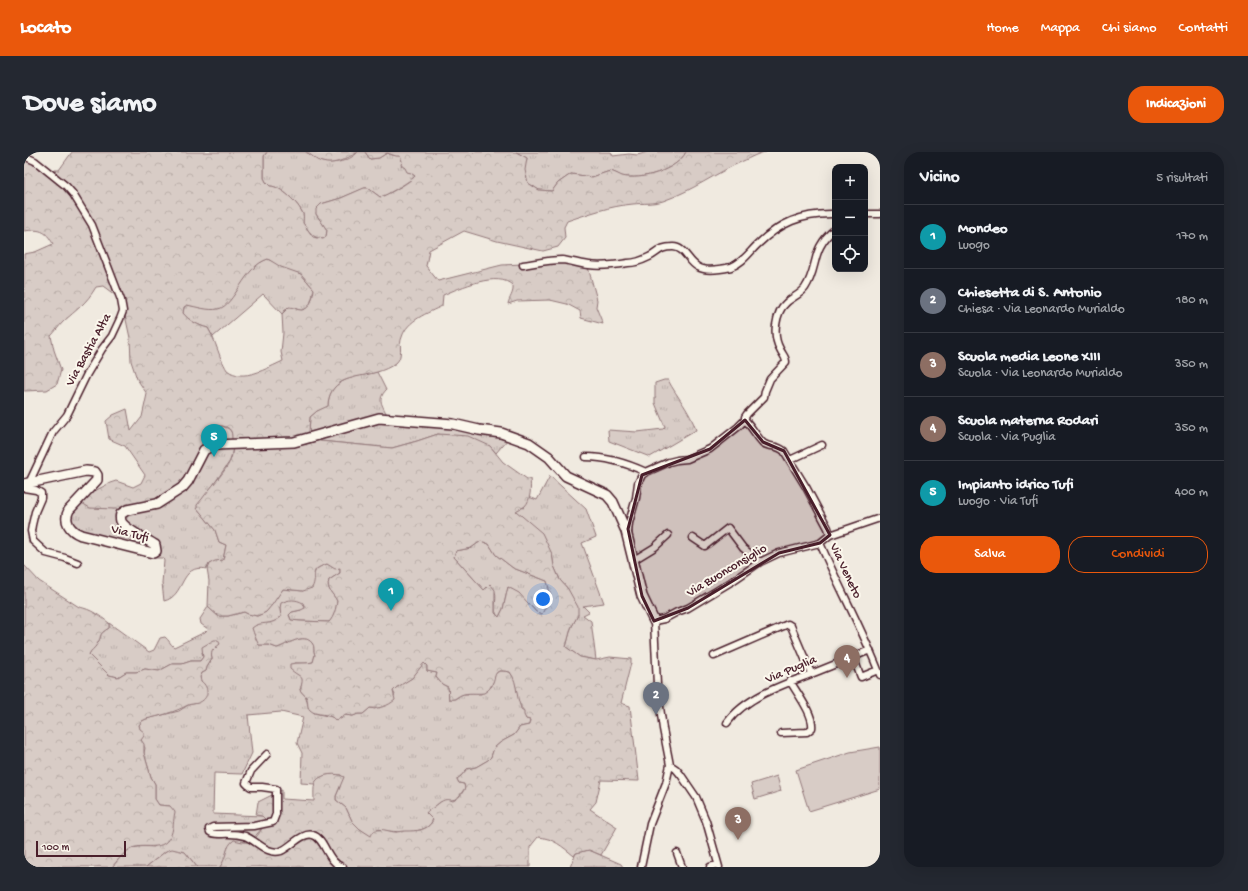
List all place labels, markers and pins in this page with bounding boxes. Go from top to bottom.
pin: 5 [201,424,227,457]
pin: 1 [378,578,404,611]
pin: 4 [834,645,860,678]
pin: 2 [643,682,669,715]
pin: 3 [725,807,751,840]

